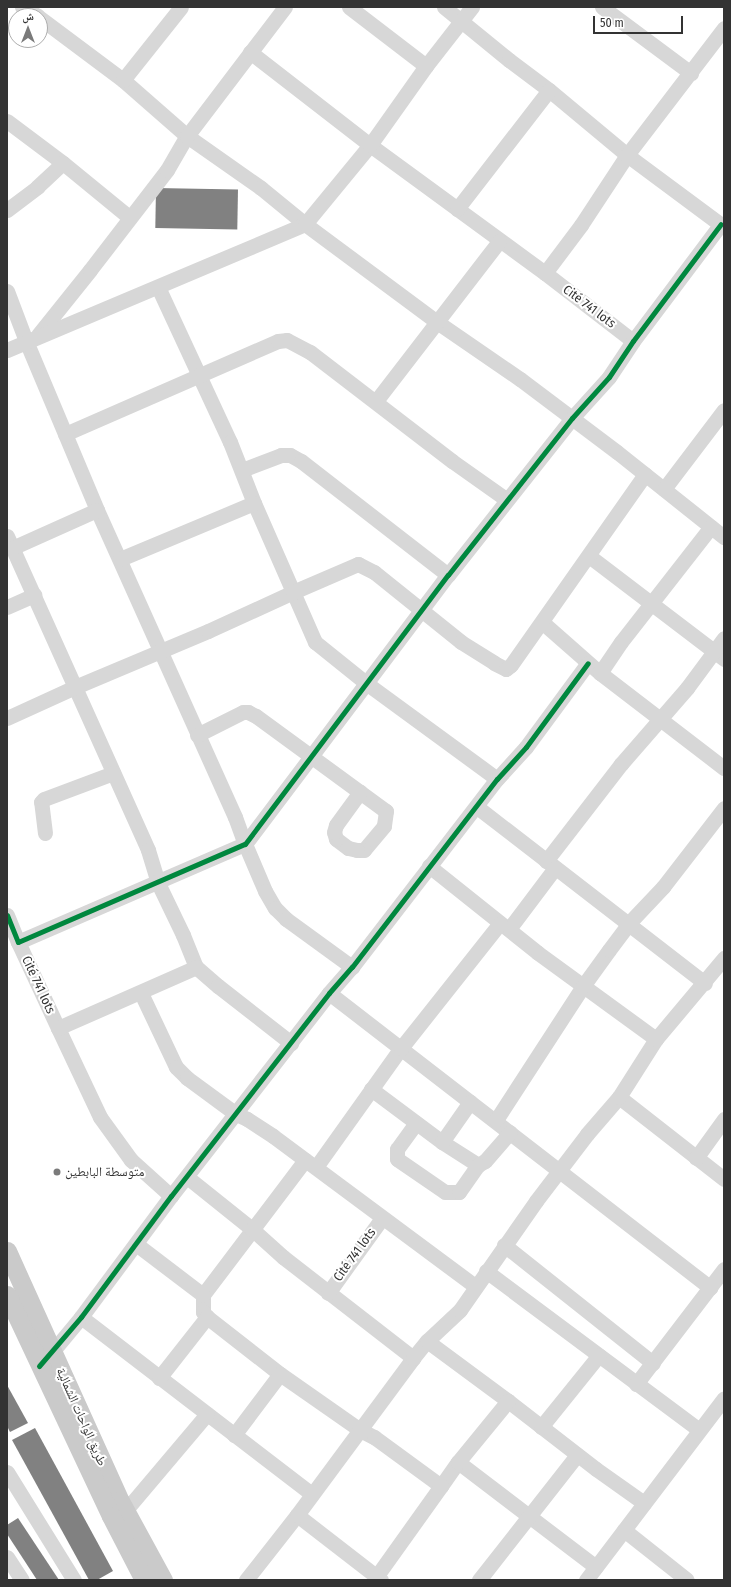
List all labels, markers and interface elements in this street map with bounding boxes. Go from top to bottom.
north arrow [8,8,48,48]
scale bar [595,8,685,34]
text: ش [22,10,34,23]
text: 50 m [600,16,624,30]
street label: Cité 741 lots [560,282,618,332]
street label: Cité 741 lots [18,954,58,1016]
place label: متوسطة البابطين [65,1164,144,1180]
marker: متوسطة البابطين [52,1167,62,1177]
street label: Cité 741 lots [330,1225,380,1285]
street label: طريق الواحات الشمالية [52,1365,110,1469]

